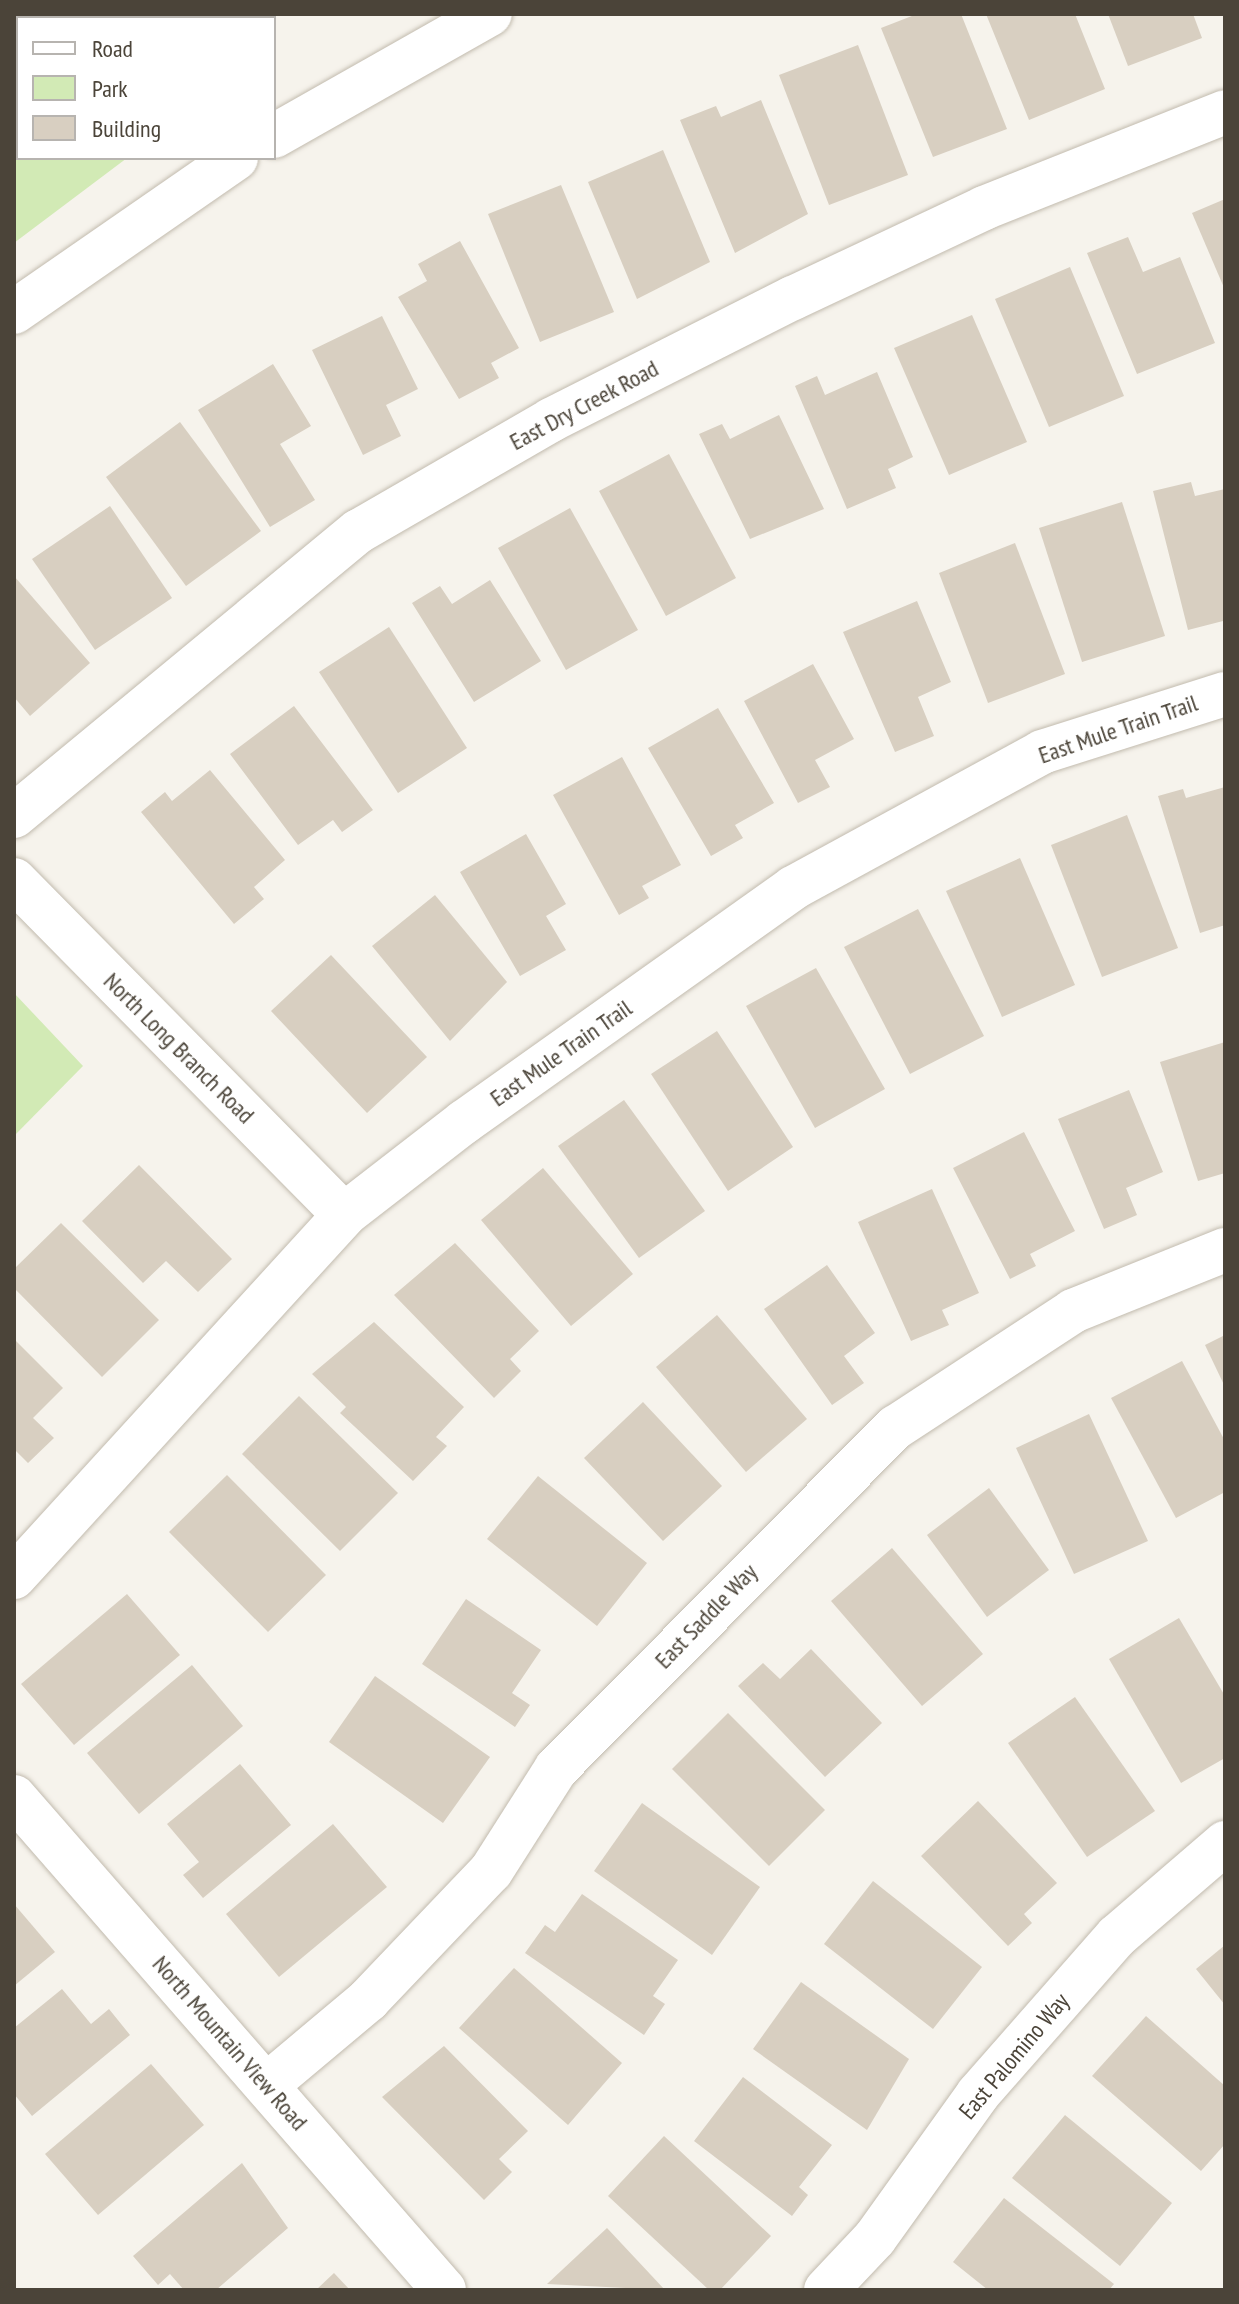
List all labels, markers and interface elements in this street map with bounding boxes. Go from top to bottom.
legend [16,16,276,160]
text: Road [92,33,133,64]
text: Park [92,73,128,104]
text: Building [92,113,161,144]
street label: East Dry Creek Road [504,354,664,456]
street label: East Mule Train Trail [1034,688,1202,770]
street label: North Long Branch Road [98,967,260,1129]
street label: East Mule Train Trail [484,993,638,1113]
street label: East Saddle Way [649,1557,763,1675]
street label: North Mountain View Road [146,1950,314,2136]
street label: East Palomino Way [953,1987,1075,2125]

